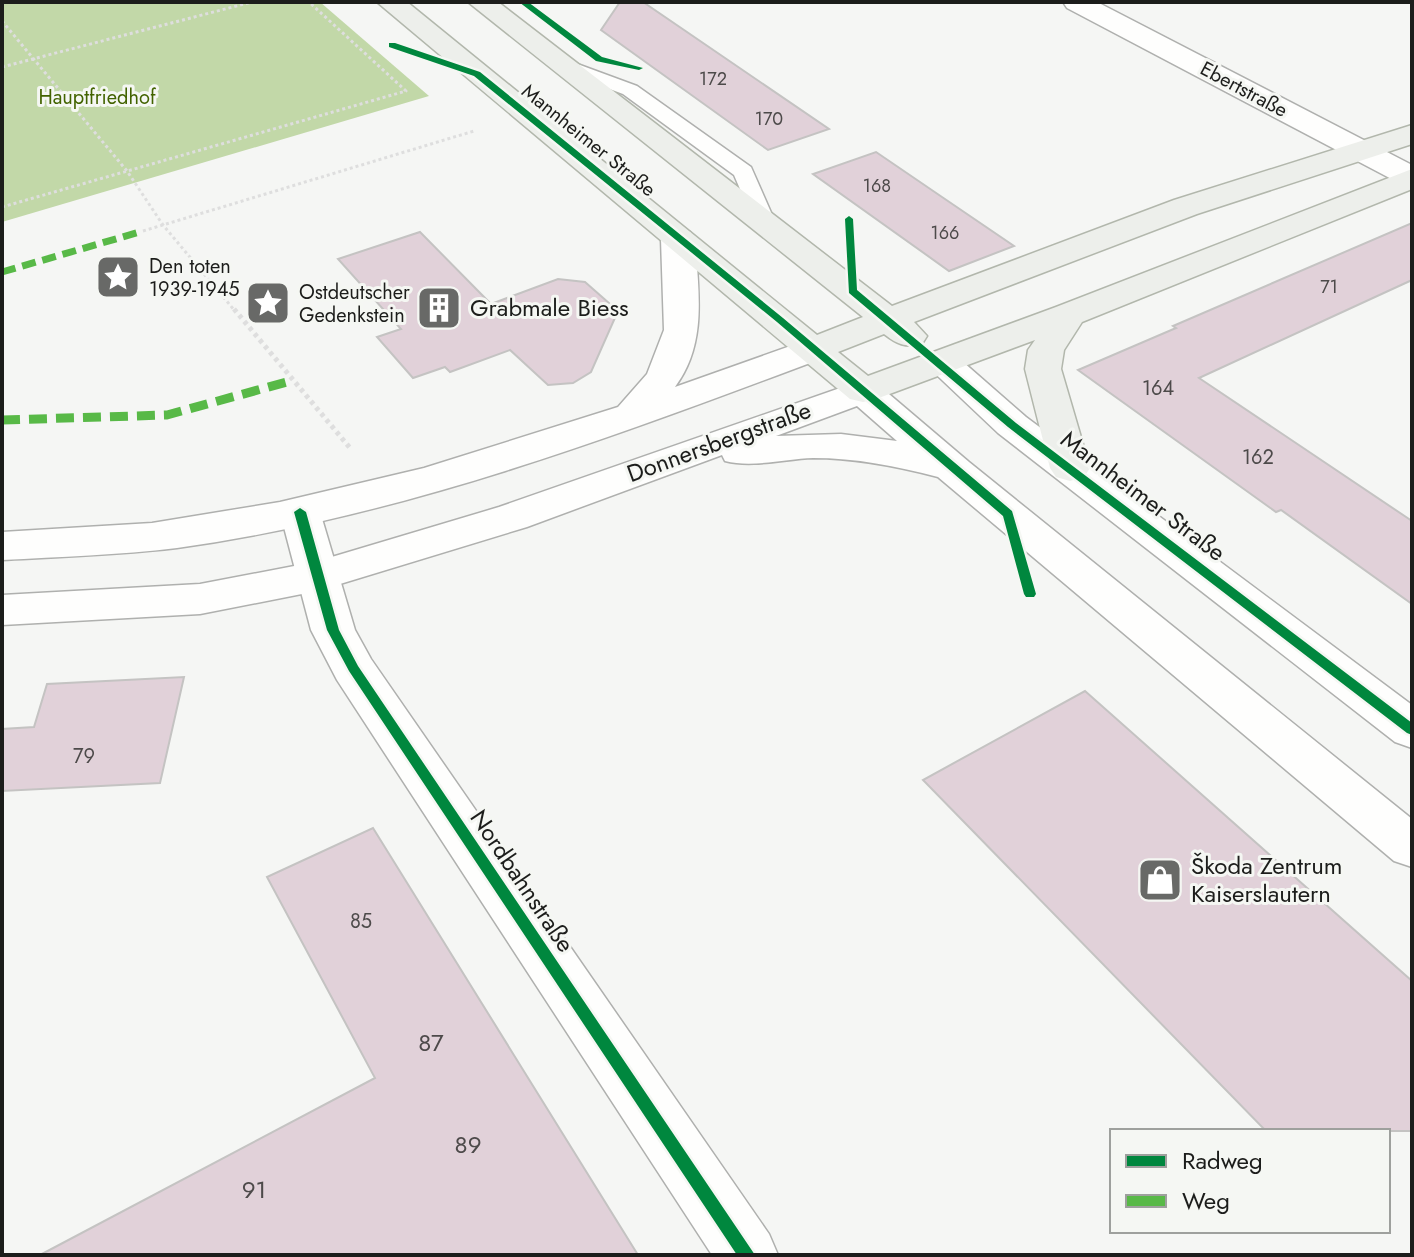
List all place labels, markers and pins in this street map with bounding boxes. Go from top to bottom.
place label: Den toten 1939-1945 [149,252,240,304]
place icon: Den toten 1939-1945 [94,253,142,301]
place label: Ostdeutscher Gedenkstein [299,278,410,330]
place icon: Ostdeutscher Gedenkstein [244,279,292,327]
building icon: Grabmale Biess [415,284,463,332]
place label: Grabmale Biess [470,290,629,325]
place label: Škoda Zentrum Kaiserslautern [1191,848,1343,911]
shop icon: Škoda Zentrum Kaiserslautern [1136,856,1184,904]

